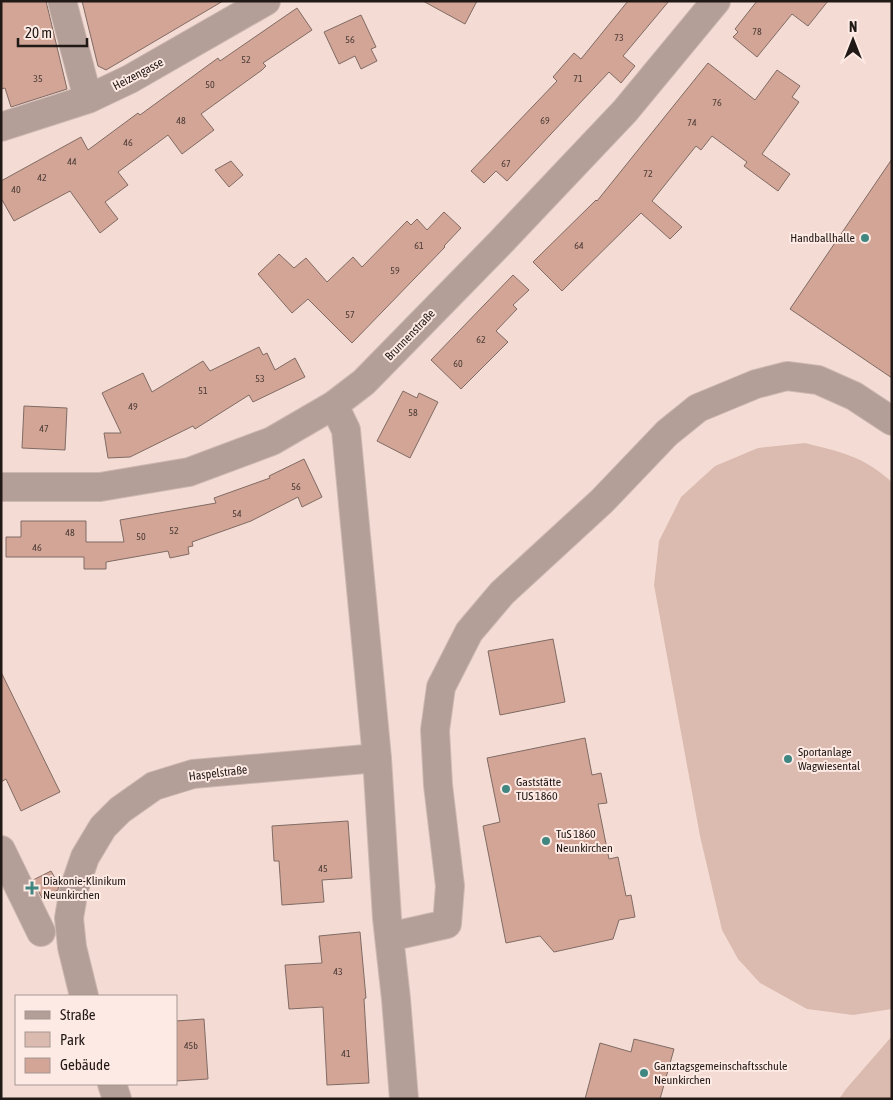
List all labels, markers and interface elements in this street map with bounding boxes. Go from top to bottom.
scale bar [18,15,86,47]
north arrow [828,15,878,65]
text: N [849,19,857,35]
text: 20 m [25,24,52,41]
house number: 78 [752,26,762,37]
house number: 73 [614,32,624,43]
house number: 56 [345,34,355,45]
house number: 52 [241,54,251,65]
street label: Heizengasse [110,55,166,93]
house number: 35 [33,73,43,84]
house number: 71 [573,73,583,84]
house number: 50 [205,79,215,90]
house number: 76 [712,97,722,108]
house number: 48 [176,115,186,126]
house number: 69 [540,115,550,126]
house number: 74 [687,117,697,128]
house number: 46 [123,137,133,148]
house number: 44 [67,156,77,167]
house number: 67 [501,158,511,169]
house number: 72 [643,168,653,179]
house number: 42 [37,172,47,183]
house number: 40 [11,184,21,195]
place label: Handballhalle [790,231,855,245]
marker: Handballhalle [859,232,871,244]
house number: 61 [414,240,424,251]
house number: 64 [574,240,584,251]
house number: 59 [390,265,400,276]
street label: Brunnenstraße [382,307,438,363]
house number: 57 [345,309,355,320]
house number: 62 [476,334,486,345]
house number: 60 [453,358,463,369]
house number: 53 [255,373,265,384]
house number: 51 [198,385,208,396]
house number: 49 [128,401,138,412]
house number: 58 [408,407,418,418]
house number: 47 [39,423,49,434]
house number: 56 [291,481,301,492]
house number: 54 [232,508,242,519]
house number: 52 [169,525,179,536]
house number: 48 [65,527,75,538]
house number: 50 [136,531,146,542]
house number: 46 [32,542,42,553]
place label: Sportanlage Wagwiesental [798,745,861,773]
marker: Sportanlage Wagwiesental [782,753,794,765]
street label: Haspelstraße [188,762,248,784]
place label: Gaststätte TUS 1860 [516,775,561,803]
marker: Gaststätte TUS 1860 [500,783,512,795]
place label: TuS 1860 Neunkirchen [556,827,613,855]
marker: TuS 1860 Neunkirchen [540,835,552,847]
house number: 45 [318,863,328,874]
place label: Diakonie-Klinikum Neunkirchen [43,874,126,902]
marker: Diakonie-Klinikum Neunkirchen [25,881,39,895]
house number: 43 [333,966,343,977]
legend [15,995,178,1085]
text: Straße [60,1006,96,1023]
text: Park [60,1031,85,1048]
house number: 45b [184,1040,198,1051]
house number: 41 [341,1048,351,1059]
text: Gebäude [60,1056,110,1073]
place label: Ganztagsgemeinschaftsschule Neunkirchen [654,1059,787,1087]
marker: Ganztagsgemeinschaftsschule Neunkirchen [638,1067,650,1079]

